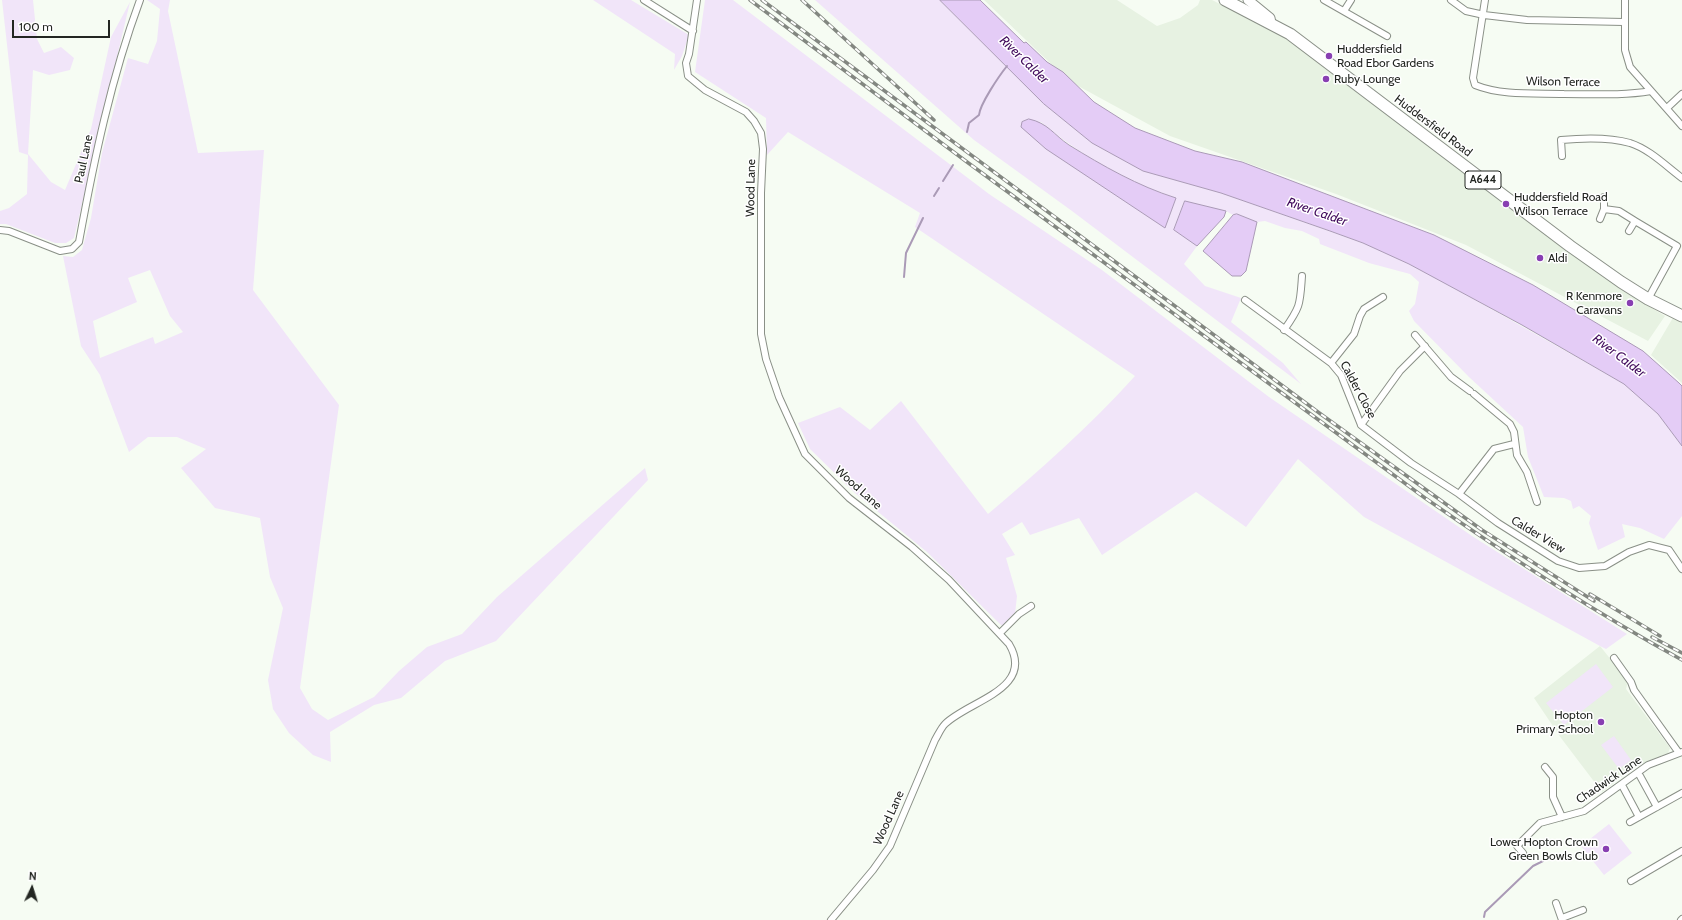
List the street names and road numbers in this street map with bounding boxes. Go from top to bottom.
street label: Wilson Terrace [1526,74,1600,90]
street label: Huddersfield Road [1391,92,1475,160]
street label: Paul Lane [72,134,96,184]
street label: Wood Lane [743,159,759,217]
road number: A644 [1465,171,1501,189]
street label: Calder Close [1337,359,1379,421]
street label: Wood Lane [832,463,884,513]
street label: Calder View [1508,513,1568,557]
street label: Chadwick Lane [1574,753,1644,807]
street label: Wood Lane [871,789,907,847]

